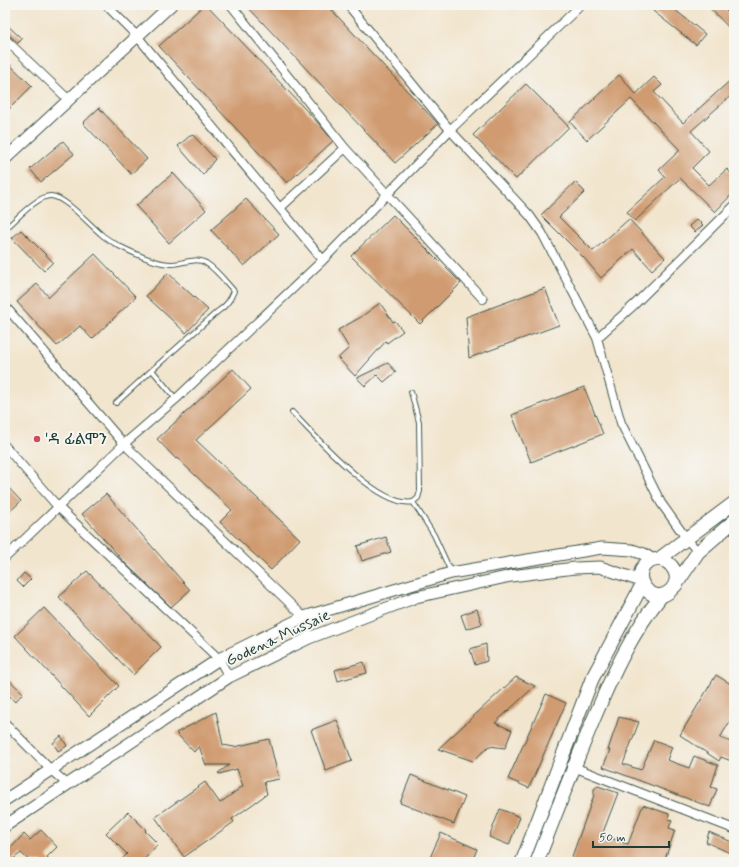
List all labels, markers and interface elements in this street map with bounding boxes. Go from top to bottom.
place label: 'ዳ ፊልሞን [45,429,107,450]
marker: 'ዳ ፊልሞን [32,434,42,444]
street label: Godena Mussaie [222,605,334,671]
scale bar [593,823,669,849]
text: 50 m [599,830,626,846]

